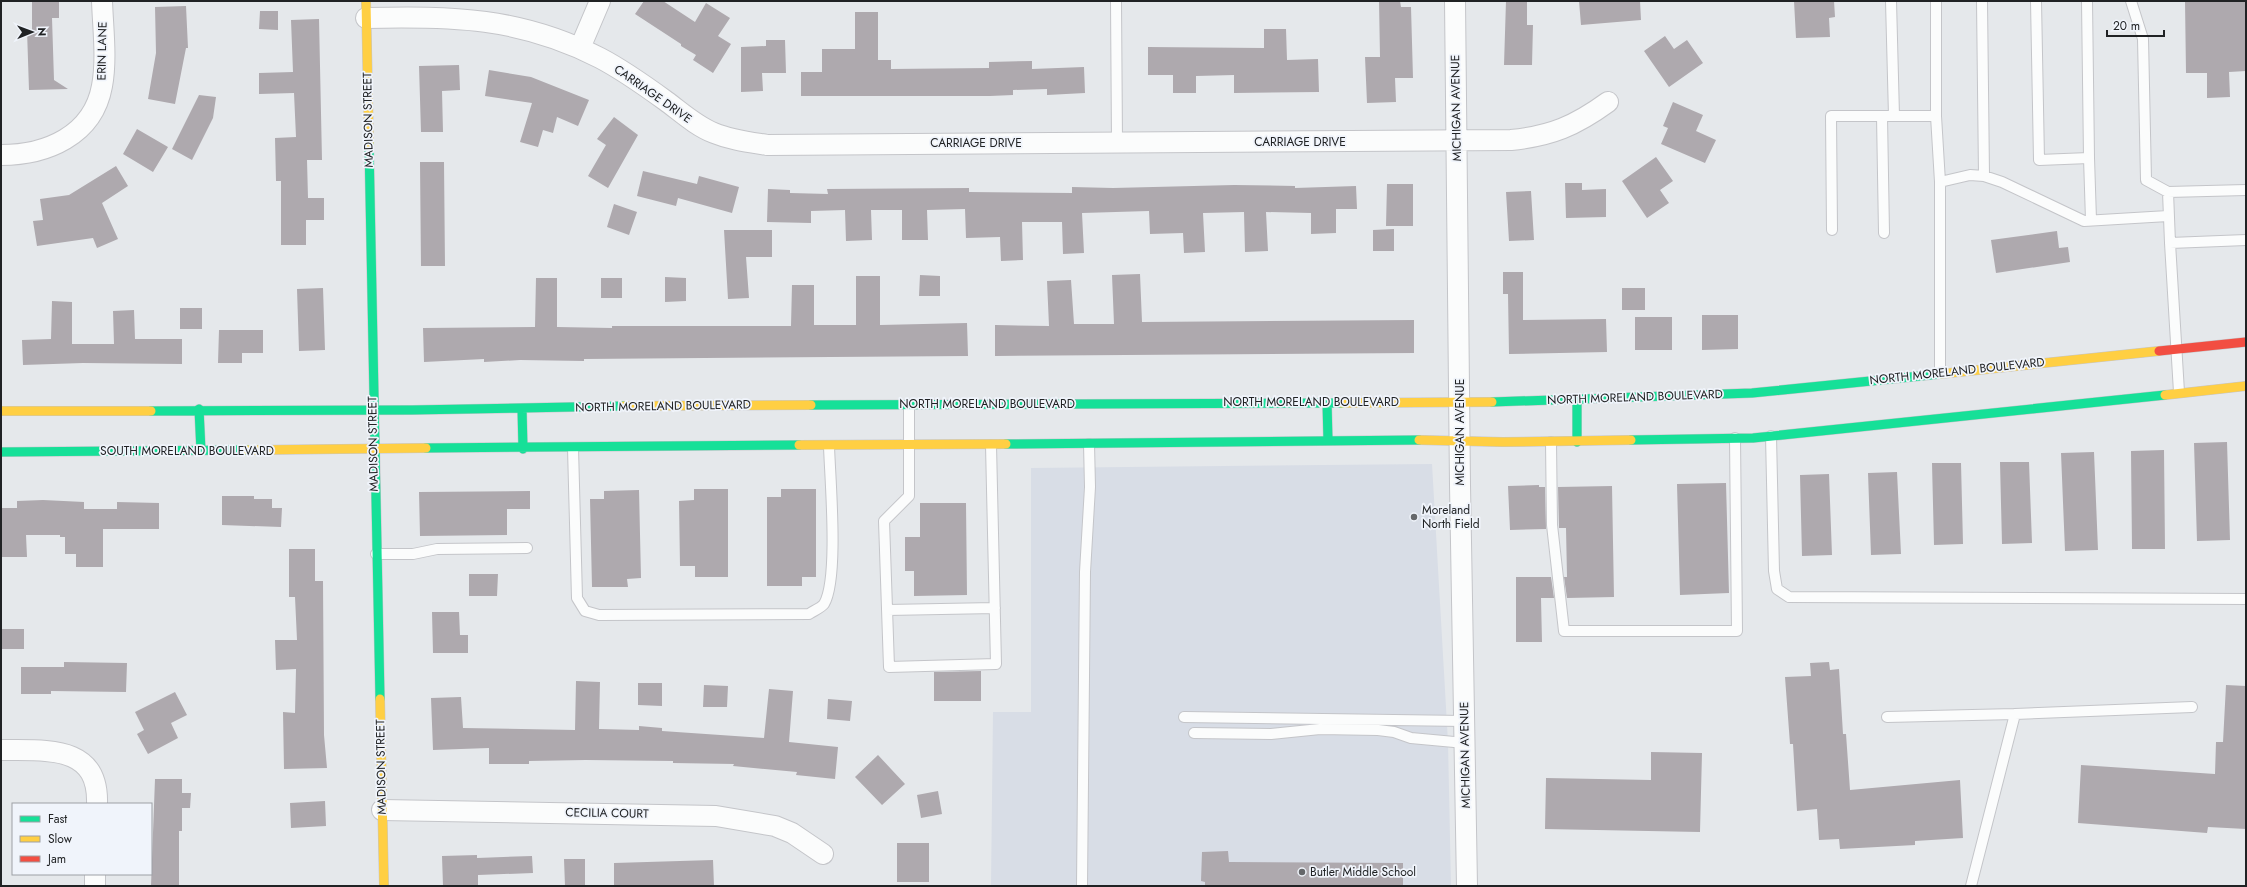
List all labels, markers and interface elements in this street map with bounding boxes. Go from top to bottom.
north arrow [12,12,52,52]
scale bar [2107,12,2164,38]
text: 20 m [2113,17,2140,35]
street label: ERIN LANE [92,21,112,81]
text: N [34,27,50,36]
street label: MICHIGAN AVENUE [1446,54,1466,162]
street label: CARRIAGE DRIVE [610,60,696,128]
street label: MADISON STREET [358,72,378,168]
street label: CARRIAGE DRIVE [1254,133,1346,151]
street label: CARRIAGE DRIVE [930,134,1022,152]
street label: NORTH MORELAND BOULEVARD [1869,353,2045,389]
street label: MICHIGAN AVENUE [1451,379,1469,485]
street label: NORTH MORELAND BOULEVARD [1547,385,1723,409]
street label: NORTH MORELAND BOULEVARD [1223,393,1399,411]
street label: NORTH MORELAND BOULEVARD [575,395,751,417]
street label: NORTH MORELAND BOULEVARD [899,395,1075,413]
street label: MADISON STREET [363,396,383,492]
street label: SOUTH MORELAND BOULEVARD [100,442,274,460]
place label: Moreland North Field [1422,501,1480,533]
marker: Moreland North Field [1409,512,1419,522]
street label: MICHIGAN AVENUE [1455,701,1475,809]
street label: MADISON STREET [371,719,391,815]
legend [12,803,152,875]
street label: CECILIA COURT [565,803,649,823]
text: Fast [48,810,67,828]
text: Slow [48,830,73,848]
text: Jam [46,850,66,868]
place label: Butler Middle School [1310,863,1416,881]
marker: Butler Middle School [1297,867,1307,877]

